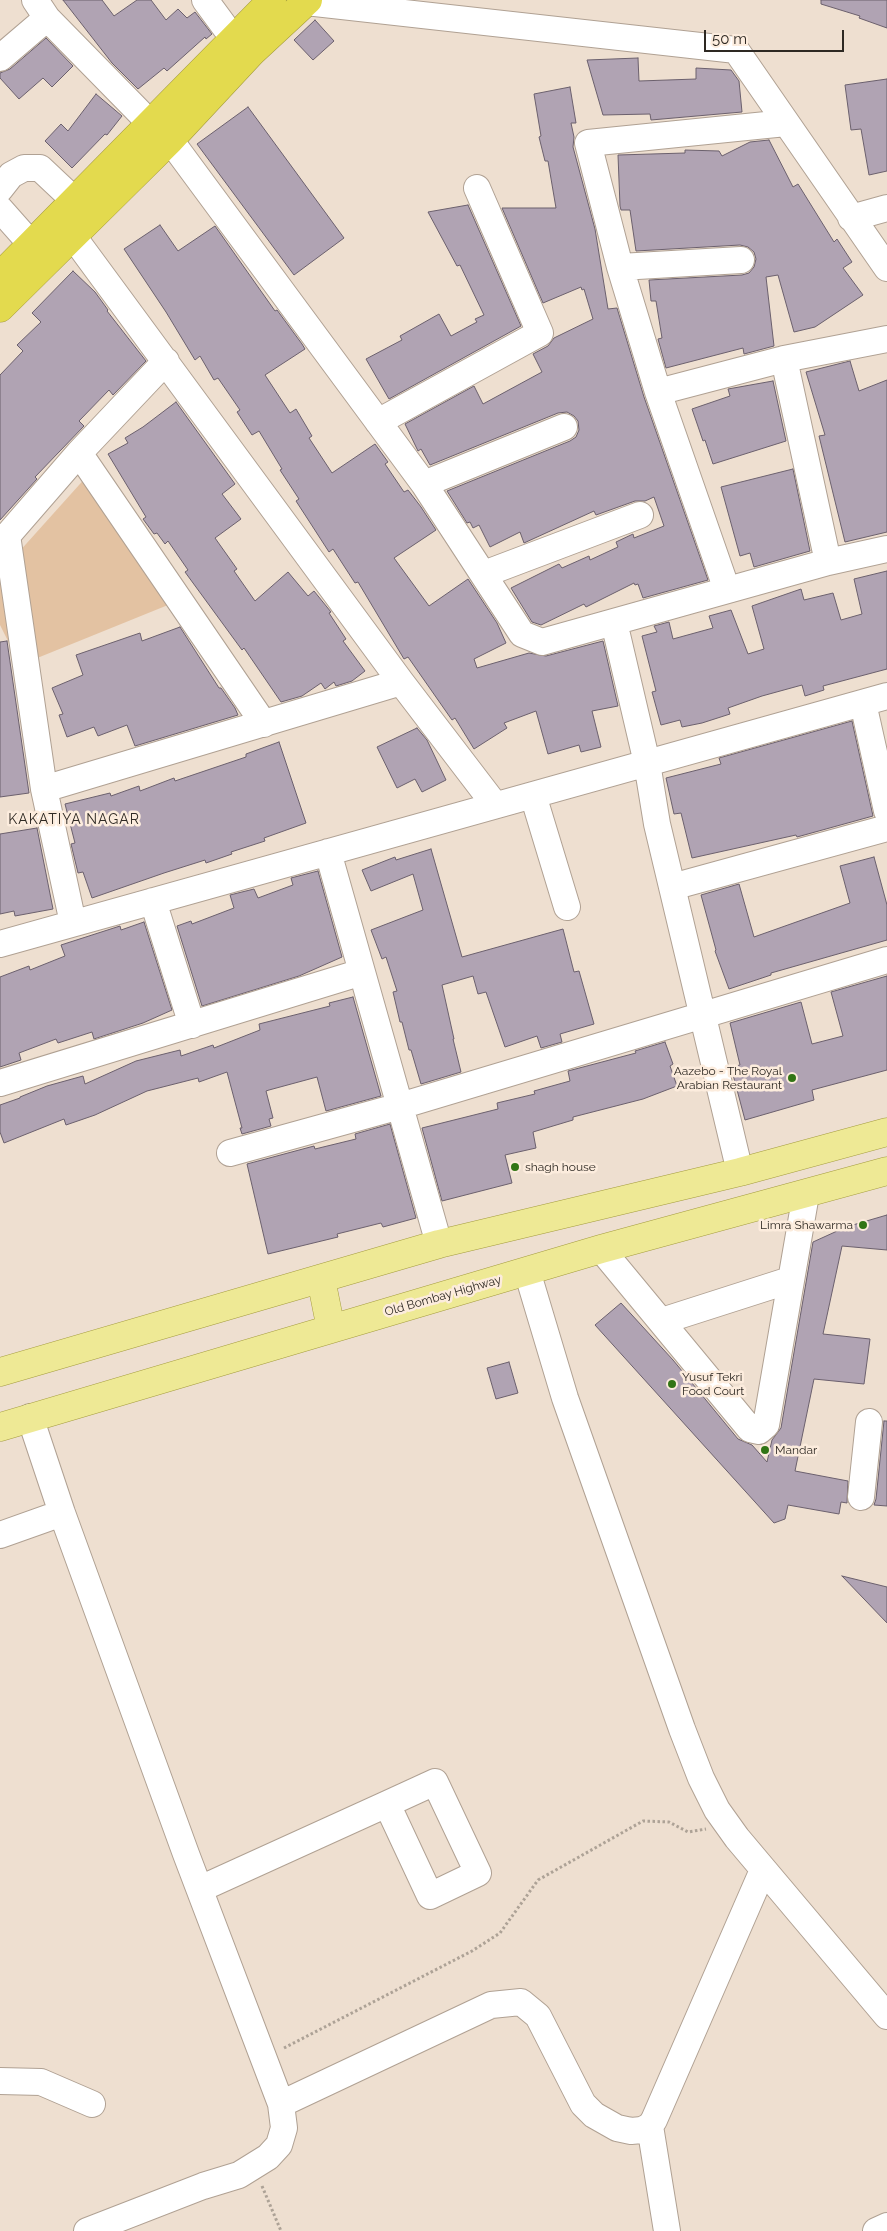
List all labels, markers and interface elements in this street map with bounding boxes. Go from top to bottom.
scale bar [707,20,847,52]
text: 50 m [712,30,747,48]
district label: KAKATIYA NAGAR [6,812,142,828]
place label: Aazebo - The Royal Arabian Restaurant [674,1064,782,1092]
marker: Aazebo - The Royal Arabian Restaurant [786,1072,798,1084]
place label: shagh house [525,1160,596,1174]
marker: shagh house [509,1161,521,1173]
place label: Limra Shawarma [760,1218,853,1232]
marker: Limra Shawarma [857,1219,869,1231]
street label: Old Bombay Highway [383,1272,503,1320]
place label: Yusuf Tekri Food Court [682,1370,744,1398]
marker: Yusuf Tekri Food Court [666,1378,678,1390]
place label: Mandar [775,1443,817,1457]
marker: Mandar [759,1444,771,1456]

